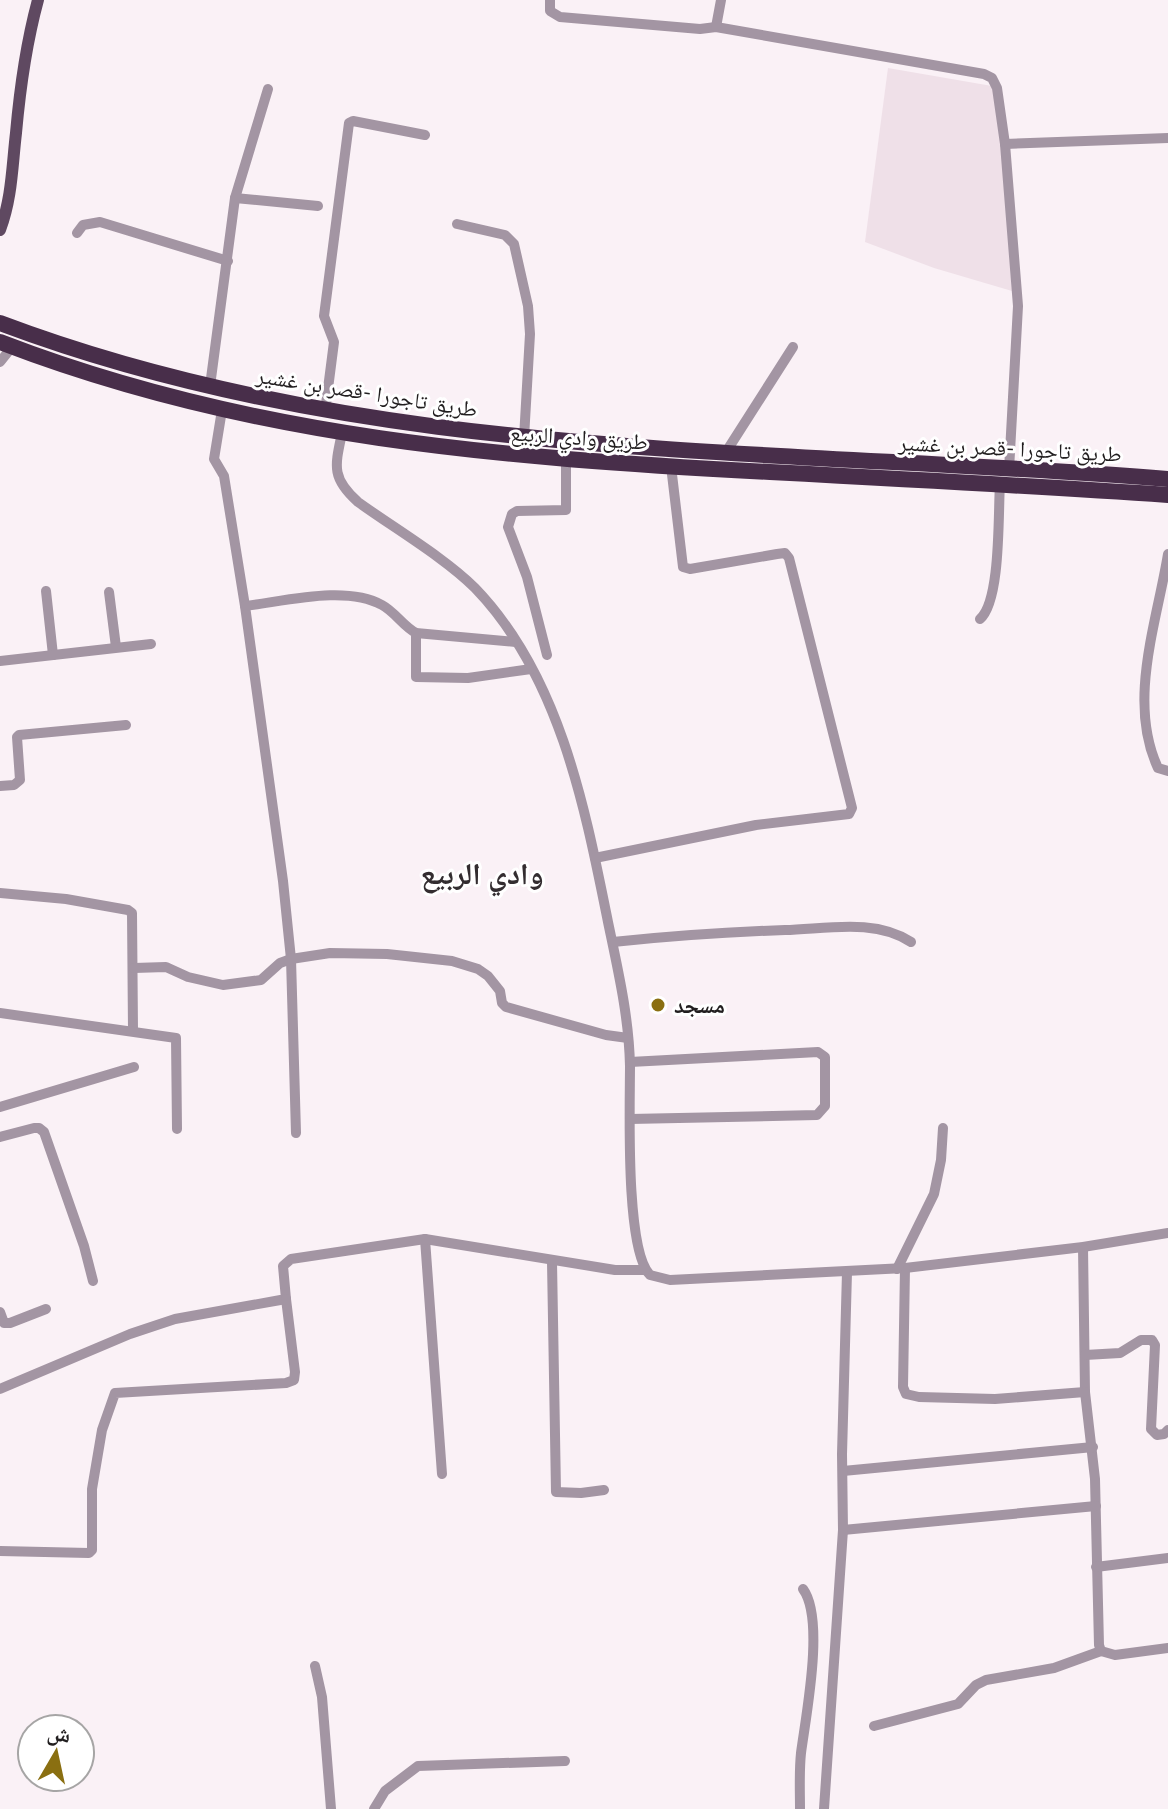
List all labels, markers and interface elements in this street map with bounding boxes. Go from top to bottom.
street label: طريق تاجورا -قصر بن غشير [253,361,480,423]
street label: طريق وادي الربيع [509,418,649,459]
street label: طريق تاجورا -قصر بن غشير [897,428,1122,468]
district label: وادي الربيع [420,854,544,897]
place label: مسجد [674,991,725,1018]
marker: مسجد [649,996,667,1014]
north arrow [16,1713,96,1793]
text: ش [45,1718,73,1749]

